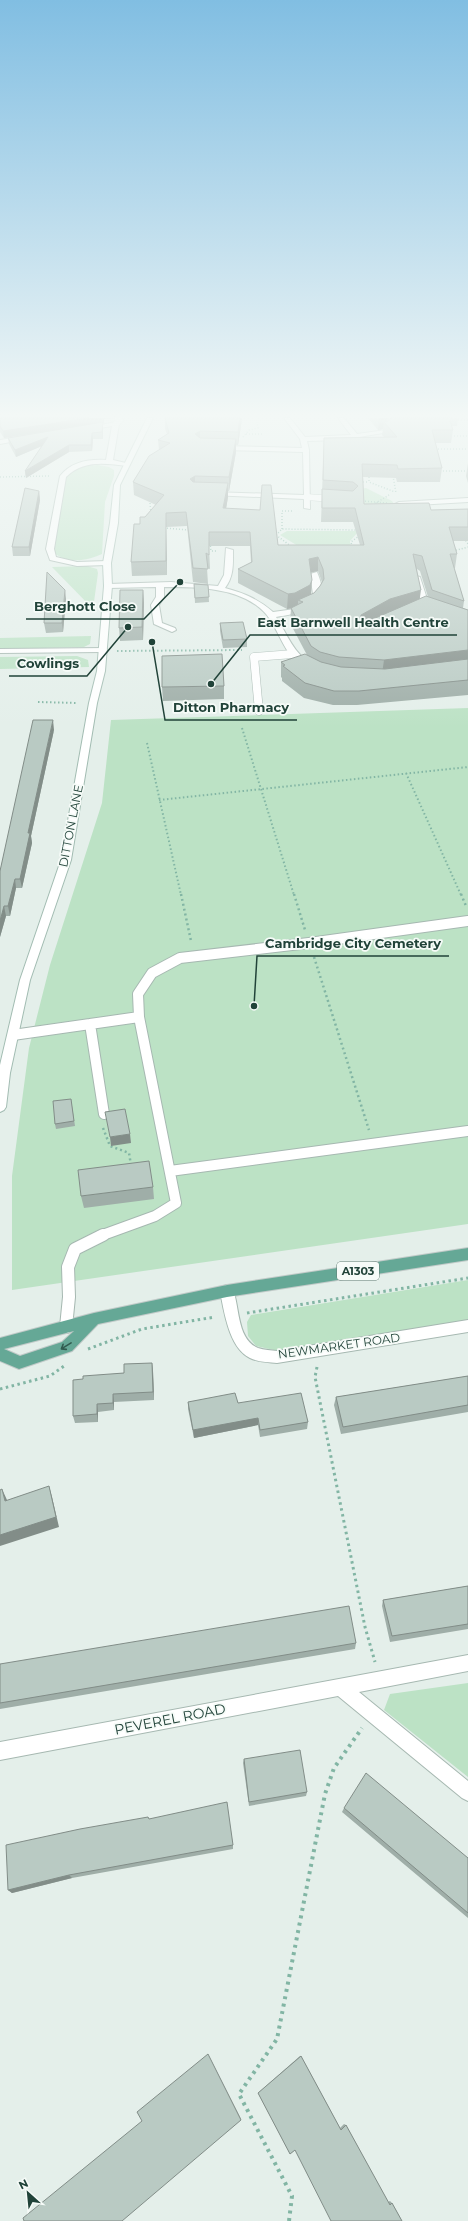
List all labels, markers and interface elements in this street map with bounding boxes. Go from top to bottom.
callout: Berghott Close [26,594,144,619]
text: Berghott Close [34,598,136,614]
callout: East Barnwell Health Centre [250,610,457,635]
text: East Barnwell Health Centre [257,614,449,630]
callout: Cowlings [9,651,87,676]
text: Cowlings [17,655,79,671]
callout: Ditton Pharmacy [165,695,297,720]
text: Ditton Pharmacy [173,699,289,715]
street label: DITTON LANE [55,783,86,868]
callout: Cambridge City Cemetery [257,931,449,956]
text: Cambridge City Cemetery [265,935,441,951]
road number: A1303 [337,1262,379,1280]
street label: NEWMARKET ROAD [277,1329,401,1362]
one-way arrow [60,1342,72,1350]
street label: PEVEREL ROAD [113,1699,227,1739]
north arrow [8,2173,48,2213]
text: N [16,2176,31,2192]

